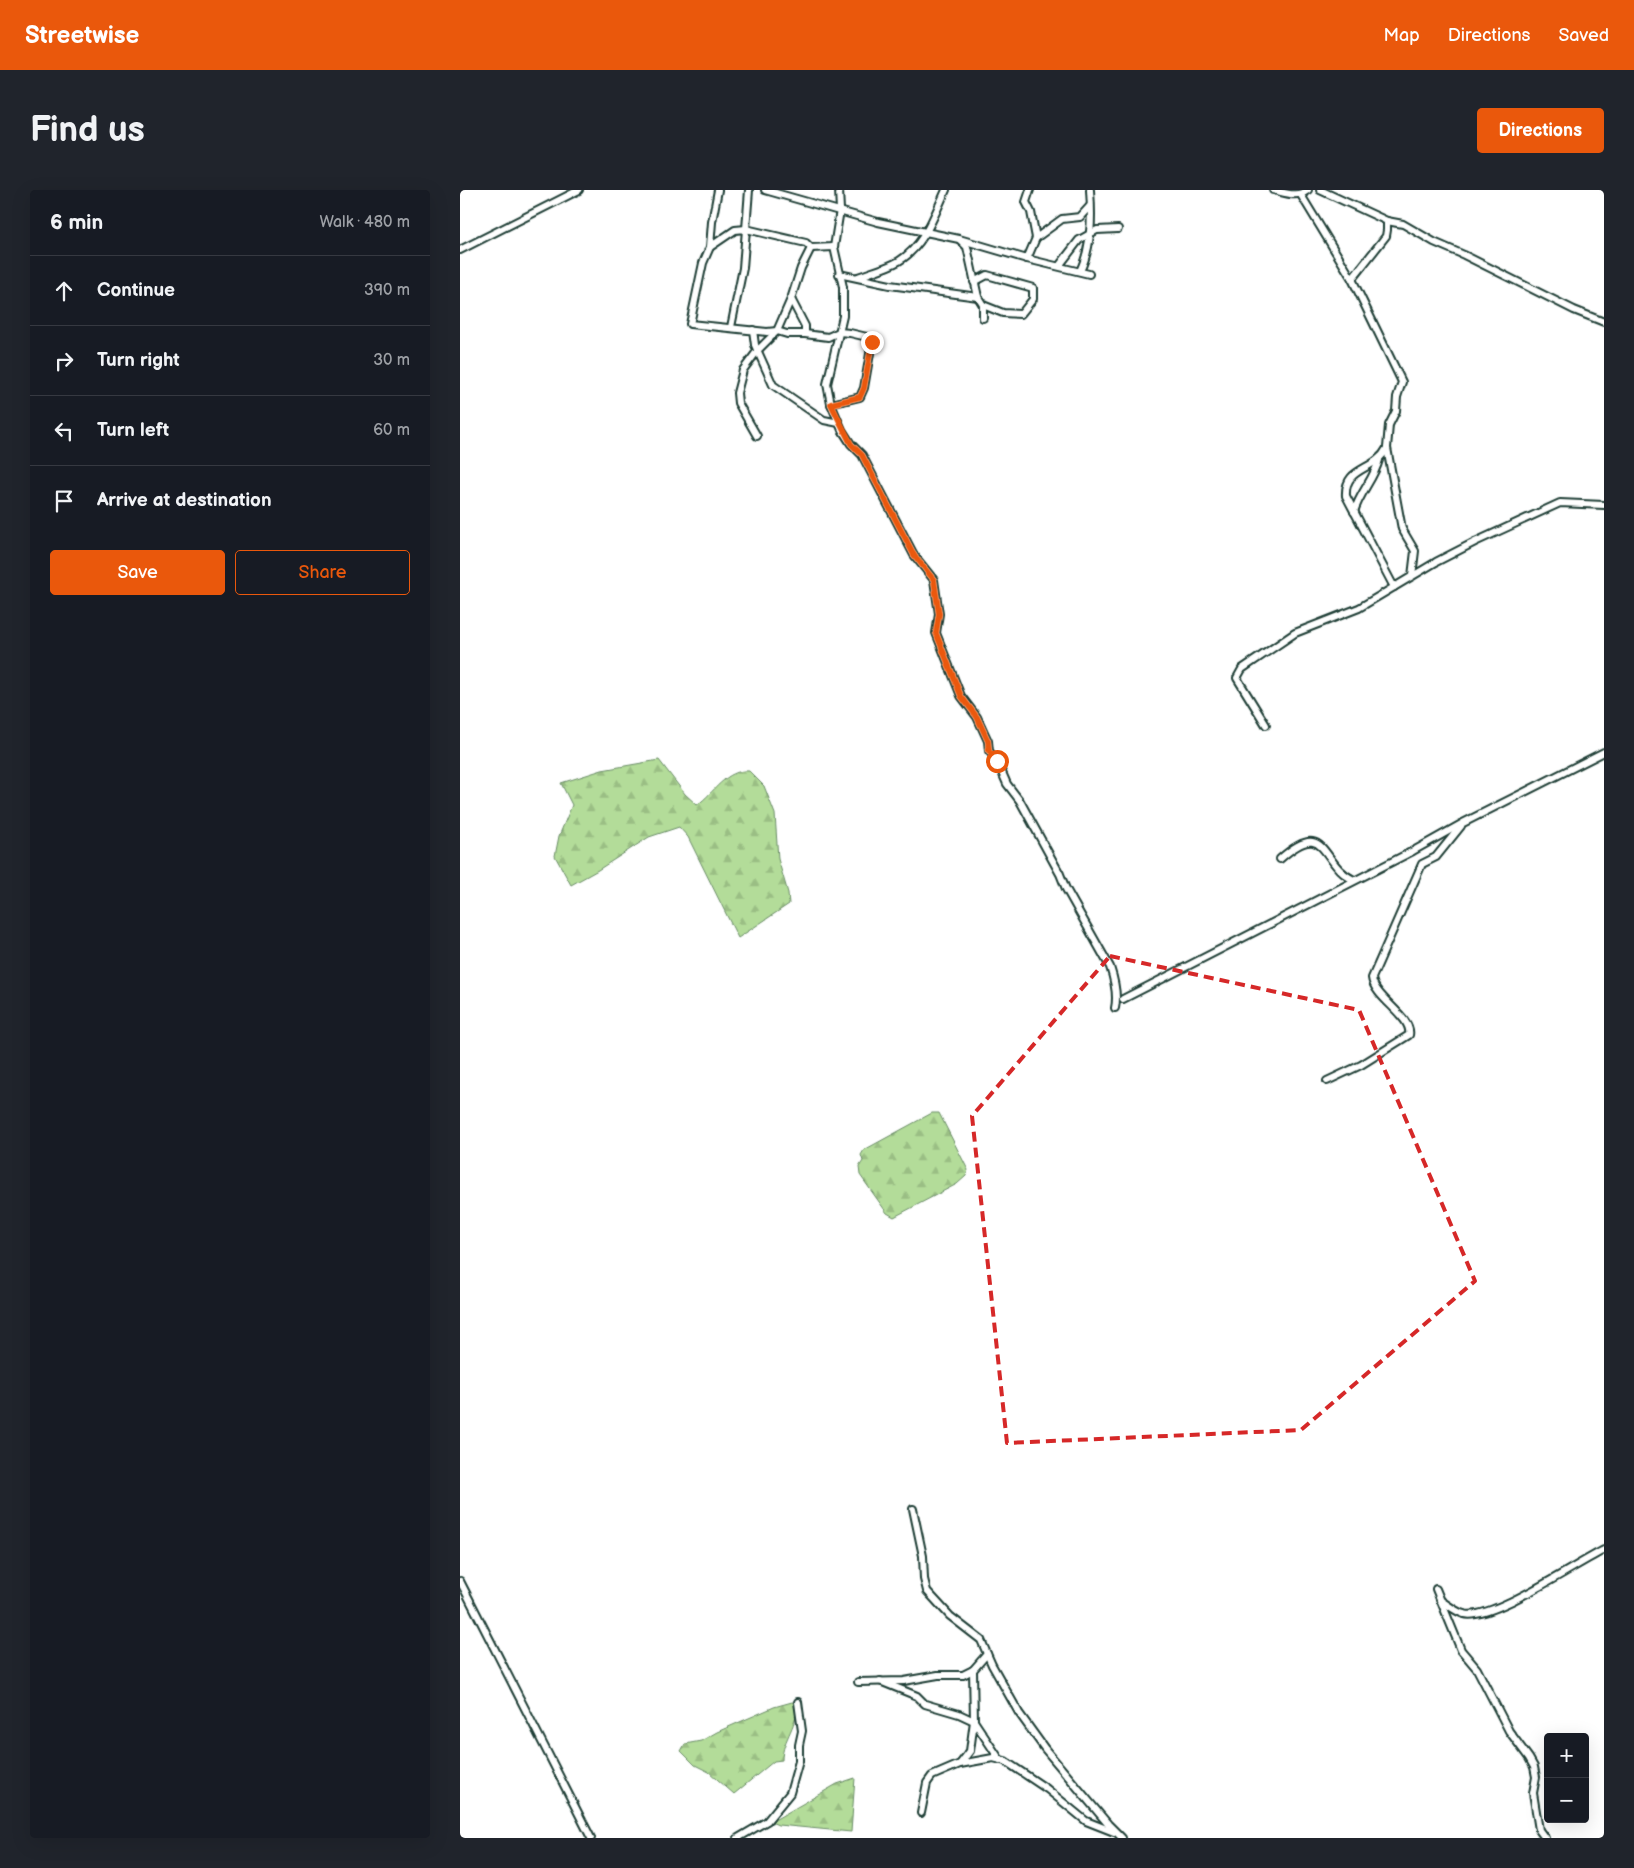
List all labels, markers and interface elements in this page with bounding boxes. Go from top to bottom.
text: Streetwise [25,21,139,50]
text: Map [1384,25,1420,46]
text: Directions [1448,25,1530,46]
text: Saved [1558,25,1609,46]
button: Directions [1477,108,1604,153]
text: Find us [30,109,145,152]
text: 6 min [50,210,103,235]
text: Walk · 480 m [319,213,410,232]
icon: ahead [50,277,78,305]
text: Continue [97,279,175,302]
text: 390 m [364,281,410,300]
route end [861,331,884,354]
icon: right [50,347,78,375]
text: Turn right [97,349,180,372]
text: 30 m [373,351,410,370]
icon: left [50,417,78,445]
text: Turn left [97,419,169,442]
text: 60 m [373,421,410,440]
icon: arrive [50,487,78,515]
text: Arrive at destination [97,489,272,512]
button: Save [50,550,225,595]
button: Share [235,550,410,595]
route start [986,750,1009,773]
map controls [1544,1733,1589,1823]
button: + [1544,1733,1589,1778]
button: − [1544,1778,1589,1823]

